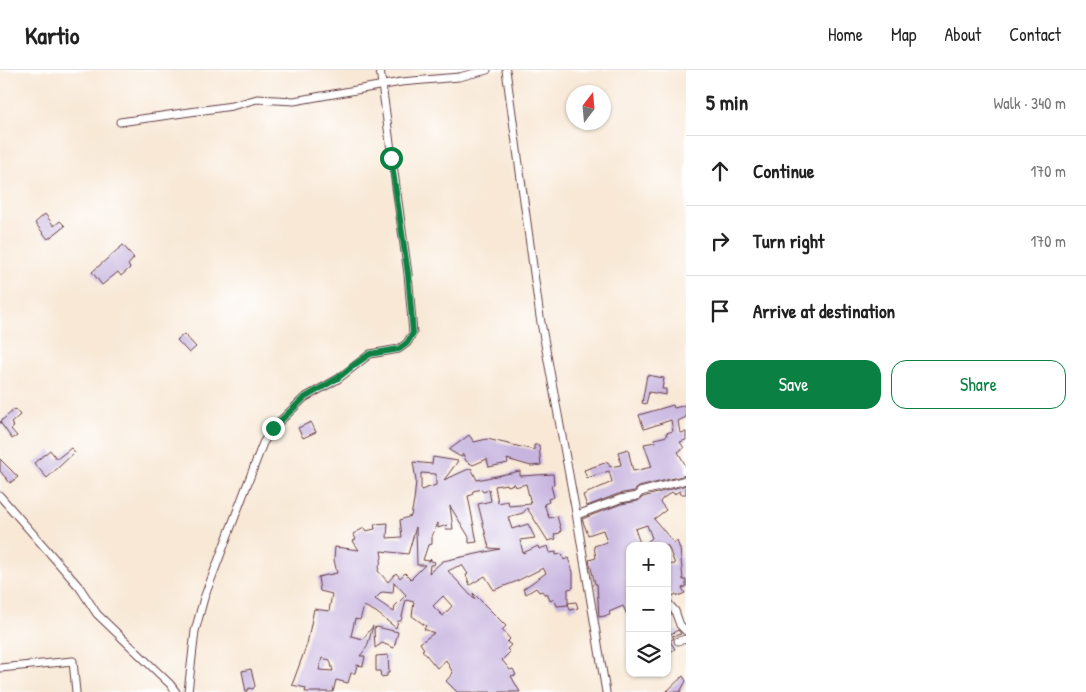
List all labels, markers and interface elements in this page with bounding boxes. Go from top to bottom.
text: Kartio [25,19,80,51]
text: Home [828,22,863,47]
text: Map [891,22,916,47]
text: About [944,22,981,47]
text: Contact [1009,22,1061,47]
north arrow [566,85,611,130]
text: 5 min [706,88,748,117]
text: Walk · 340 m [994,92,1066,114]
route start [380,147,403,170]
icon: ahead [706,157,734,185]
text: Continue [753,158,814,184]
text: 170 m [1031,160,1066,182]
icon: right [706,227,734,255]
text: Turn right [753,228,824,254]
text: 170 m [1031,230,1066,252]
icon: arrive [706,297,734,325]
text: Arrive at destination [753,298,895,324]
button: Save [706,360,881,409]
button: Share [891,360,1066,409]
route end [262,417,285,440]
map controls [626,542,671,677]
button: + [626,542,671,587]
button: − [626,587,671,632]
button: layers [626,632,671,677]

